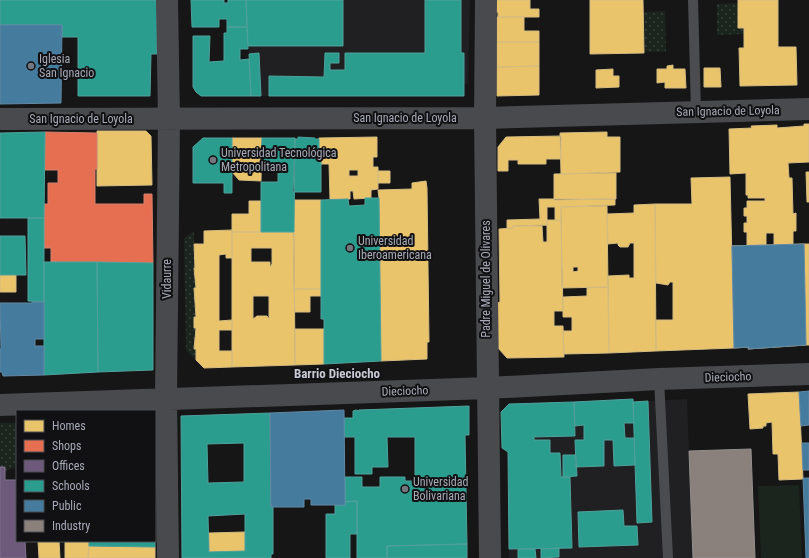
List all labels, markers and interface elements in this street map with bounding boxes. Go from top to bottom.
place label: Iglesia San Ignacio [39,52,94,80]
marker: Iglesia San Ignacio [26,61,36,71]
street label: San Ignacio de Loyola [676,103,780,119]
street label: San Ignacio de Loyola [353,111,457,125]
street label: San Ignacio de Loyola [29,112,133,126]
place label: Universidad Tecnológica Metropolitana [221,146,337,174]
marker: Universidad Tecnológica Metropolitana [208,155,218,165]
street label: Padre Miguel de Olivares [479,220,493,338]
place label: Universidad Iberoamericana [358,234,432,262]
marker: Universidad Iberoamericana [345,243,355,253]
street label: Vidaurre [160,259,174,299]
district label: Barrio Dieciocho [294,366,381,381]
street label: Dieciocho [704,369,752,385]
street label: Dieciocho [381,383,429,399]
legend [16,410,156,542]
text: Homes [52,419,86,433]
text: Shops [52,439,81,453]
text: Offices [52,459,85,473]
place label: Universidad Bolivariana [413,475,469,503]
text: Schools [52,479,90,493]
marker: Universidad Bolivariana [400,484,410,494]
text: Public [52,499,82,513]
text: Industry [52,519,90,533]

